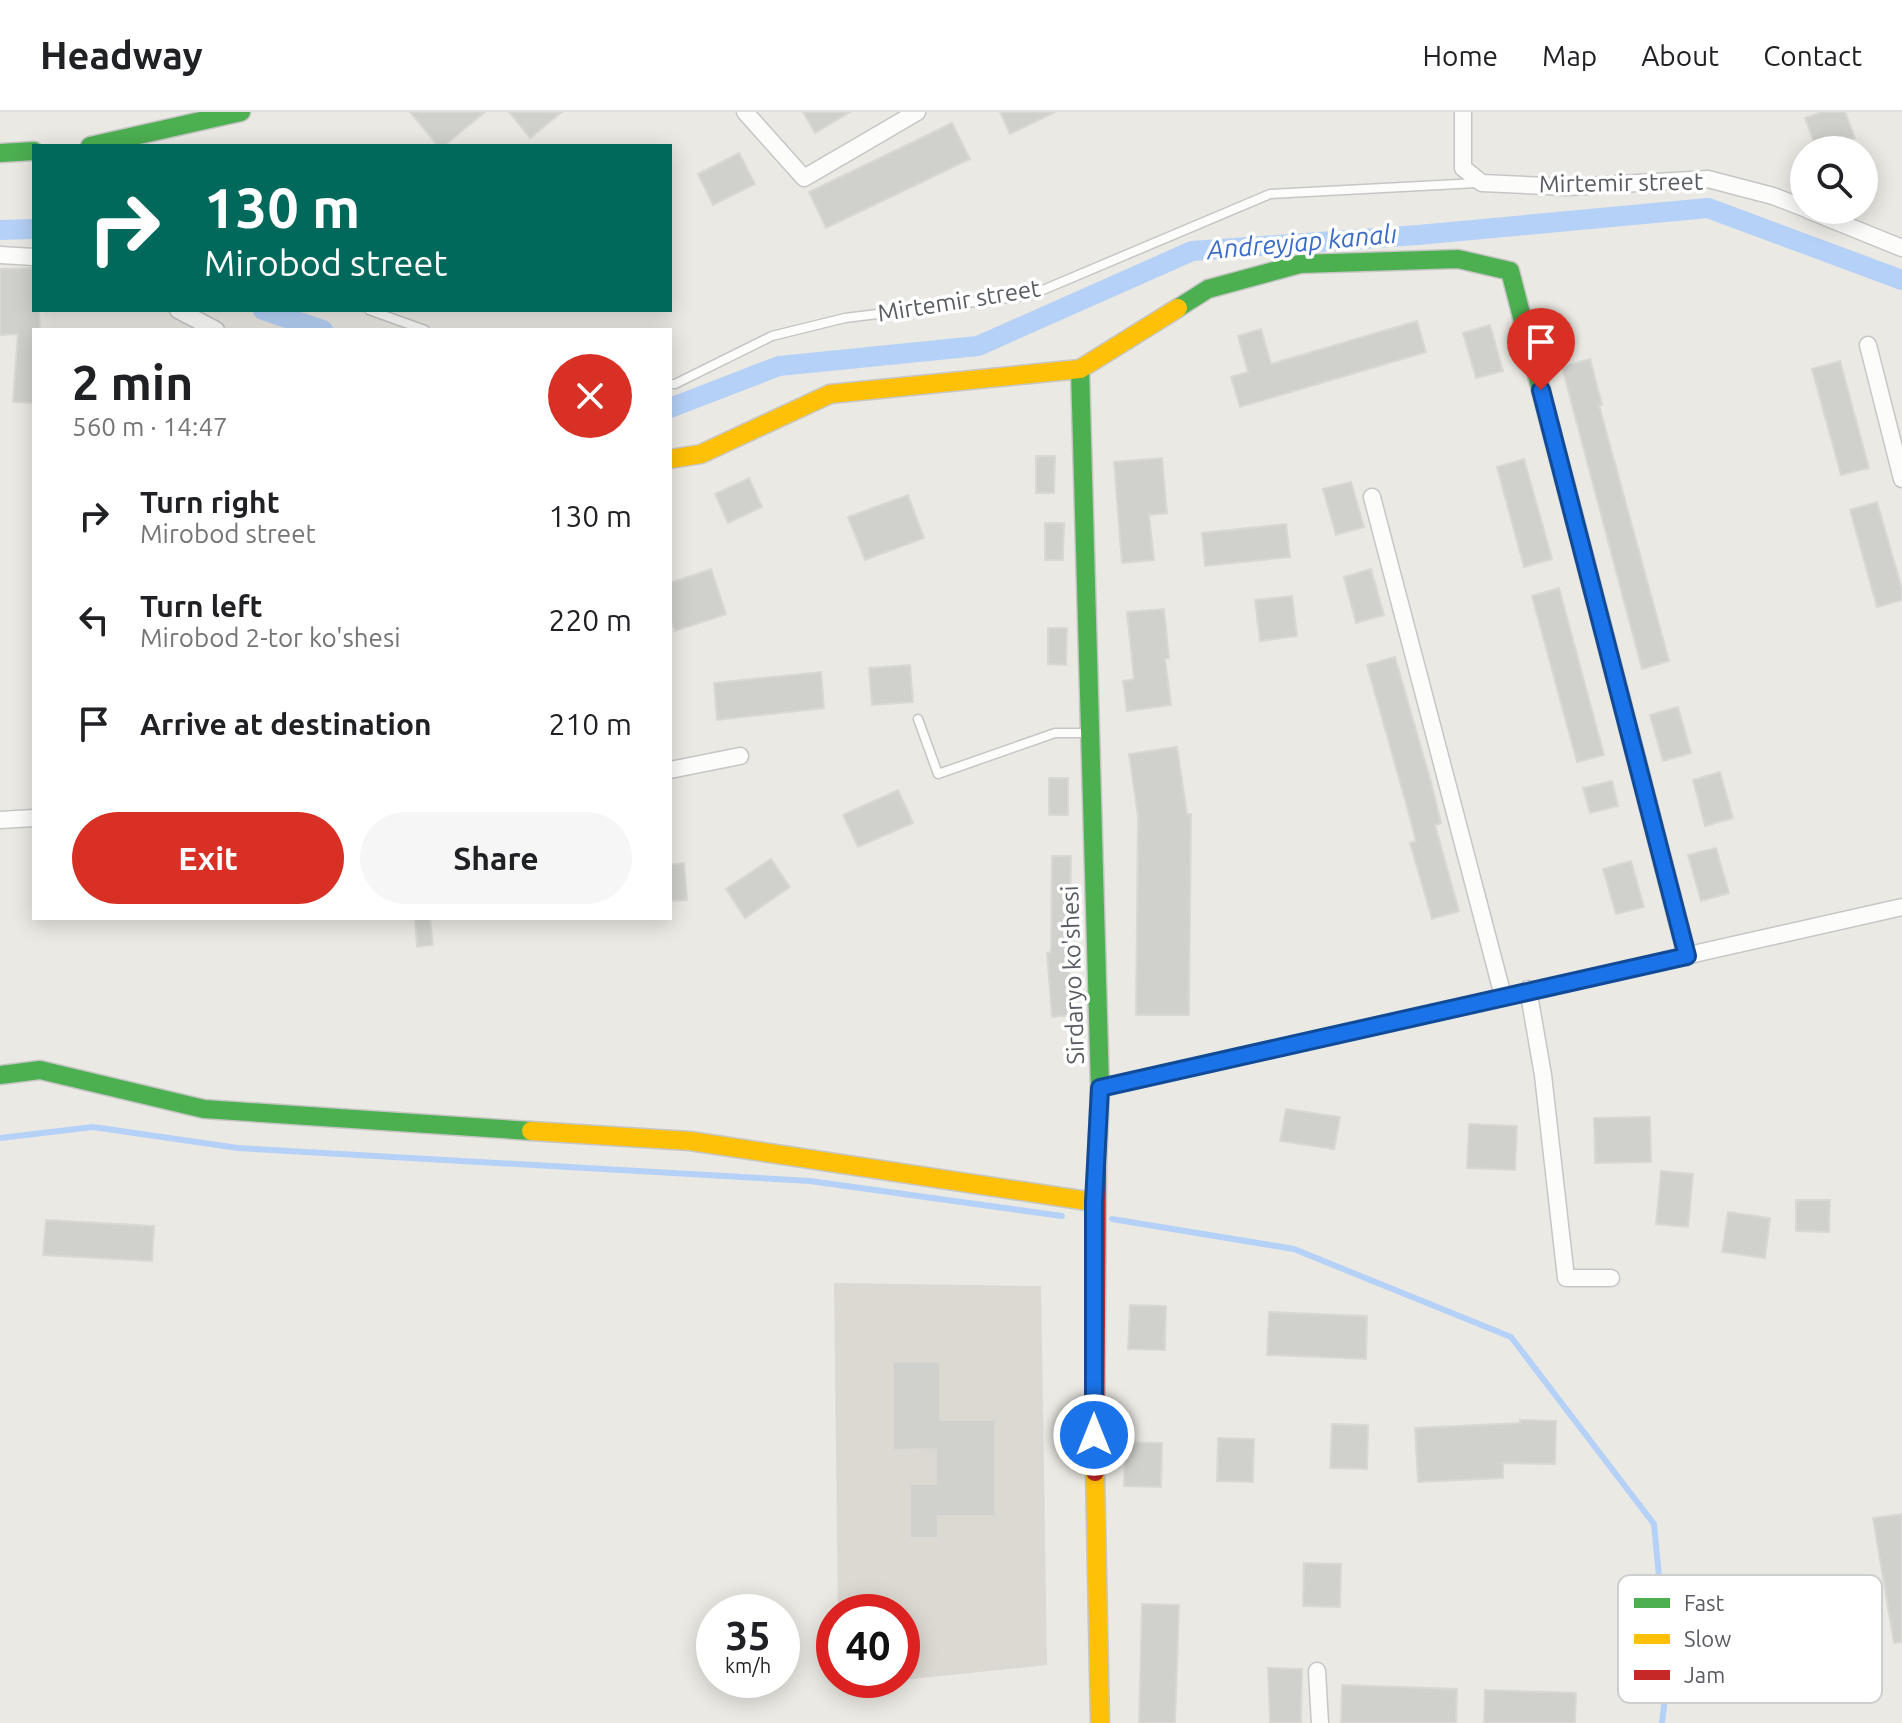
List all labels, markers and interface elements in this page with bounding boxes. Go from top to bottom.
text: Headway [40,34,203,76]
text: Home [1423,40,1498,71]
text: Map [1542,40,1597,71]
text: About [1641,40,1719,71]
text: Contact [1763,40,1862,71]
map controls [1790,136,1878,224]
button: search [1790,136,1878,224]
street label: Mirtemir street [1539,168,1704,197]
icon: right [72,176,176,280]
text: 130 m [204,176,360,239]
water label: Andreyjap kanalı [1204,219,1398,264]
text: Mirobod street [204,242,447,283]
street label: Mirtemir street [876,274,1043,327]
pin [1507,308,1575,390]
icon: arrive [1519,320,1563,364]
button: close [548,354,632,438]
text: 2 min [72,355,193,409]
text: 560 m · 14:47 [72,412,228,441]
text: Turn right [140,485,280,519]
icon: right [72,494,116,538]
text: 130 m [548,499,632,533]
text: Mirobod street [140,519,316,548]
text: Turn left [140,589,262,623]
icon: left [72,598,116,642]
text: 220 m [548,603,632,637]
text: Mirobod 2-tor ko'shesi [140,623,401,652]
icon: arrive [72,702,116,746]
text: Arrive at destination [140,707,432,741]
text: 210 m [548,707,632,741]
button: Exit [72,812,344,904]
button: Share [360,812,632,904]
street label: Sirdaryo ko'shesi [1056,885,1089,1065]
position arrow [1052,1393,1136,1477]
legend [1618,1575,1882,1703]
text: Fast [1684,1590,1725,1615]
speed limit sign: 40 [816,1594,920,1698]
text: 35 [725,1613,771,1658]
text: Slow [1684,1626,1731,1651]
text: km/h [725,1654,771,1677]
text: Jam [1684,1662,1725,1687]

